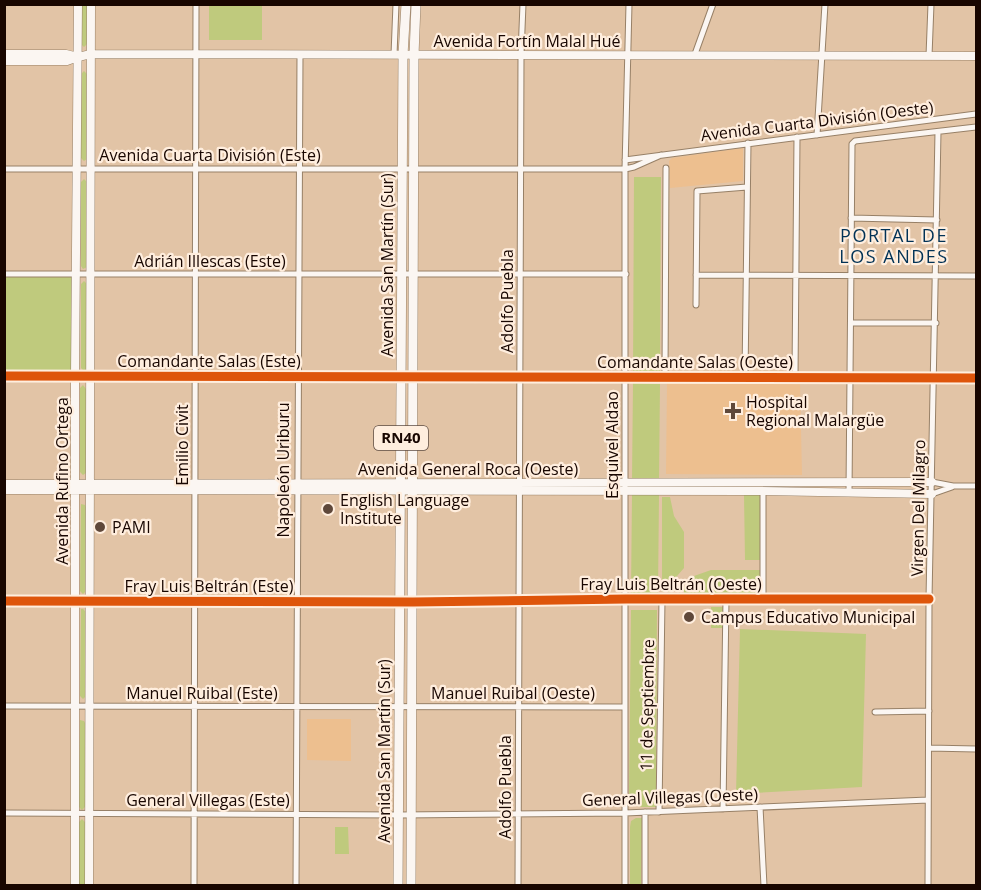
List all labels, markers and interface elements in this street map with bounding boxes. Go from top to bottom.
street label: Avenida Fortín Malal Hué [434,30,620,52]
street label: Avenida Cuarta División (Oeste) [700,96,935,146]
street label: Avenida Cuarta División (Este) [99,144,321,166]
street label: Avenida San Martín (Sur) [376,173,398,357]
district label: PORTAL DE LOS ANDES [839,223,949,268]
street label: Adolfo Puebla [496,249,518,353]
street label: Adrián Illescas (Este) [134,250,286,272]
street label: Comandante Salas (Este) [117,350,301,372]
street label: Comandante Salas (Oeste) [597,351,793,373]
street label: Esquivel Aldao [601,391,623,499]
place label: Hospital Regional Malargüe [746,391,884,431]
street label: Avenida Rufino Ortega [51,397,73,565]
street label: Napoleón Uriburu [272,402,294,538]
marker: Hospital Regional Malargüe [724,402,742,420]
street label: Emilio Civit [171,404,193,486]
road number: RN40 [374,426,428,450]
street label: Virgen Del Milagro [906,439,930,577]
street label: Avenida General Roca (Oeste) [358,458,578,480]
place label: English Language Institute [340,489,469,529]
marker: English Language Institute [321,502,335,516]
place label: PAMI [112,516,151,538]
marker: PAMI [93,520,107,534]
street label: Fray Luis Beltrán (Oeste) [580,573,762,595]
street label: Fray Luis Beltrán (Este) [125,575,294,597]
place label: Campus Educativo Municipal [701,606,915,628]
marker: Campus Educativo Municipal [682,610,696,624]
street label: 11 de Septiembre [635,639,659,771]
street label: Avenida San Martín (Sur) [373,659,395,843]
street label: Manuel Ruibal (Este) [126,682,278,704]
street label: Manuel Ruibal (Oeste) [431,682,595,704]
street label: Adolfo Puebla [494,735,516,839]
street label: General Villegas (Oeste) [582,783,759,811]
street label: General Villegas (Este) [126,789,290,811]

